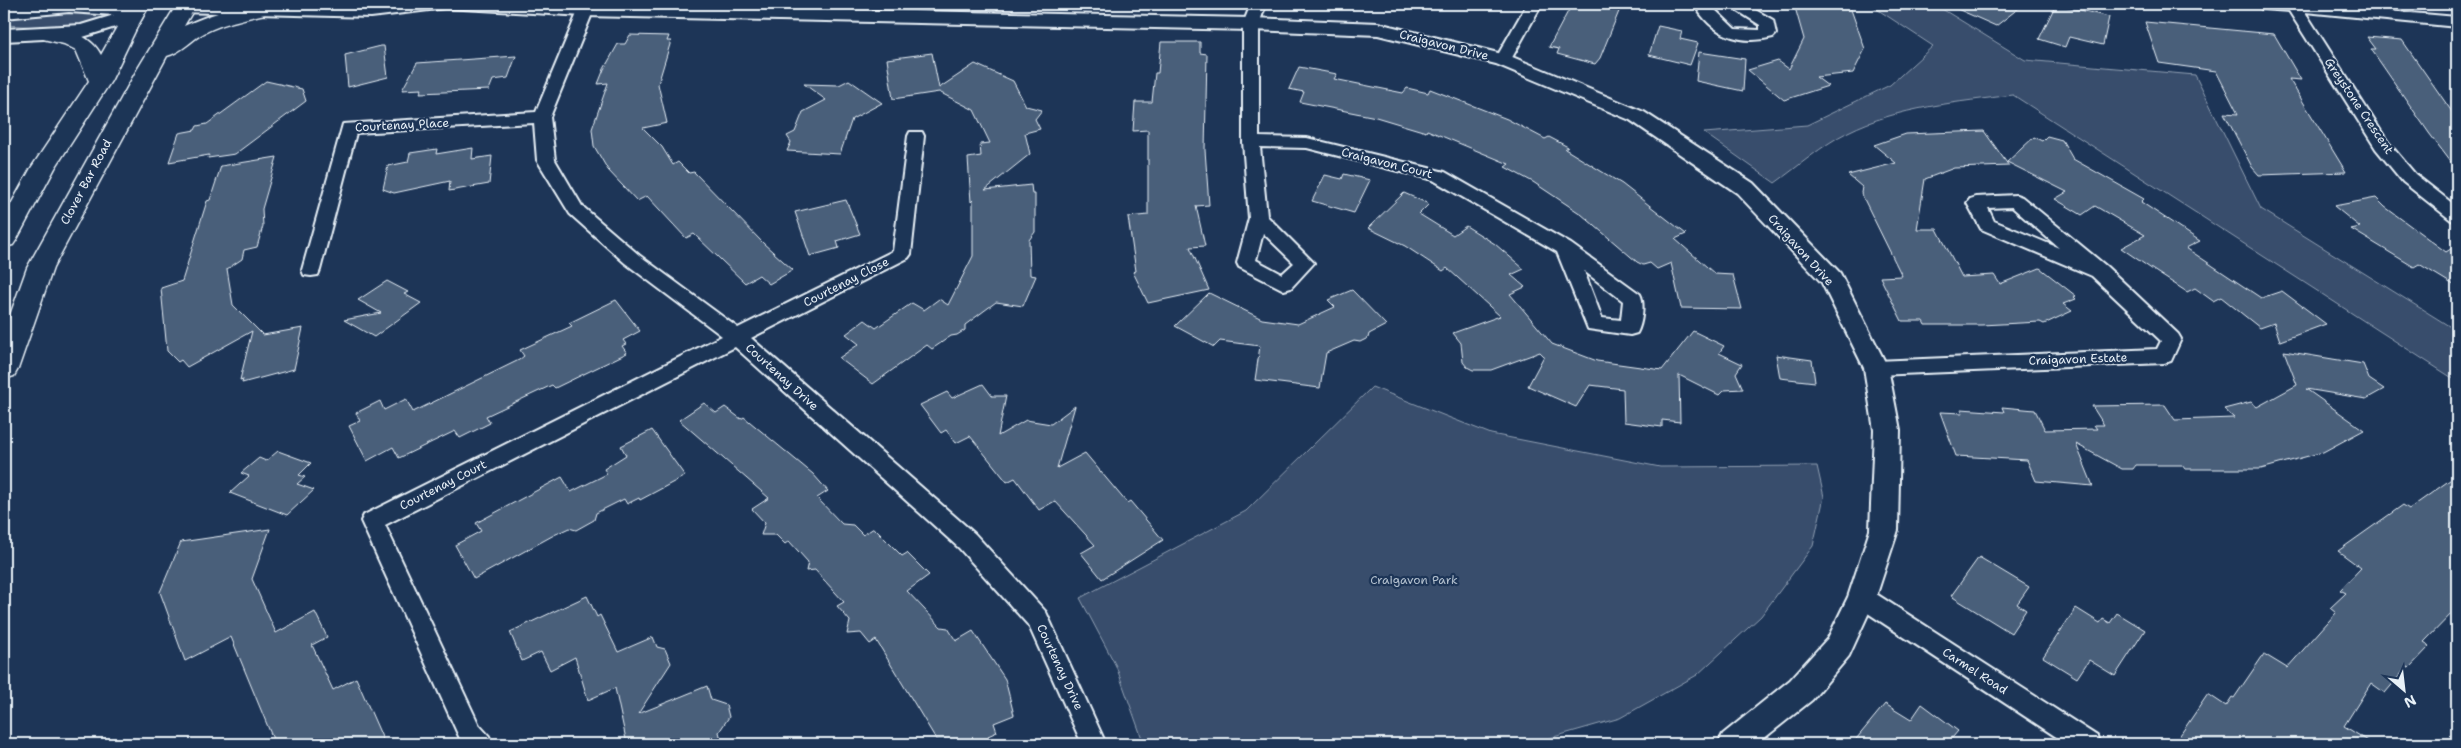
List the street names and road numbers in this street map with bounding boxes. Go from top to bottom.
street label: Craigavon Drive [1398,26,1490,64]
street label: Greystone Crescent [2321,55,2397,157]
street label: Courtenay Place [355,115,450,135]
street label: Clover Bar Road [57,136,115,228]
street label: Craigavon Court [1340,144,1434,182]
street label: Craigavon Drive [1765,211,1838,289]
street label: Courtenay Close [800,253,892,310]
street label: Courtenay Drive [742,340,822,414]
street label: Craigavon Estate [2028,349,2128,369]
street label: Courtenay Court [397,456,489,514]
street label: Courtenay Drive [1033,621,1087,713]
street label: Carmel Road [1939,644,2011,698]

